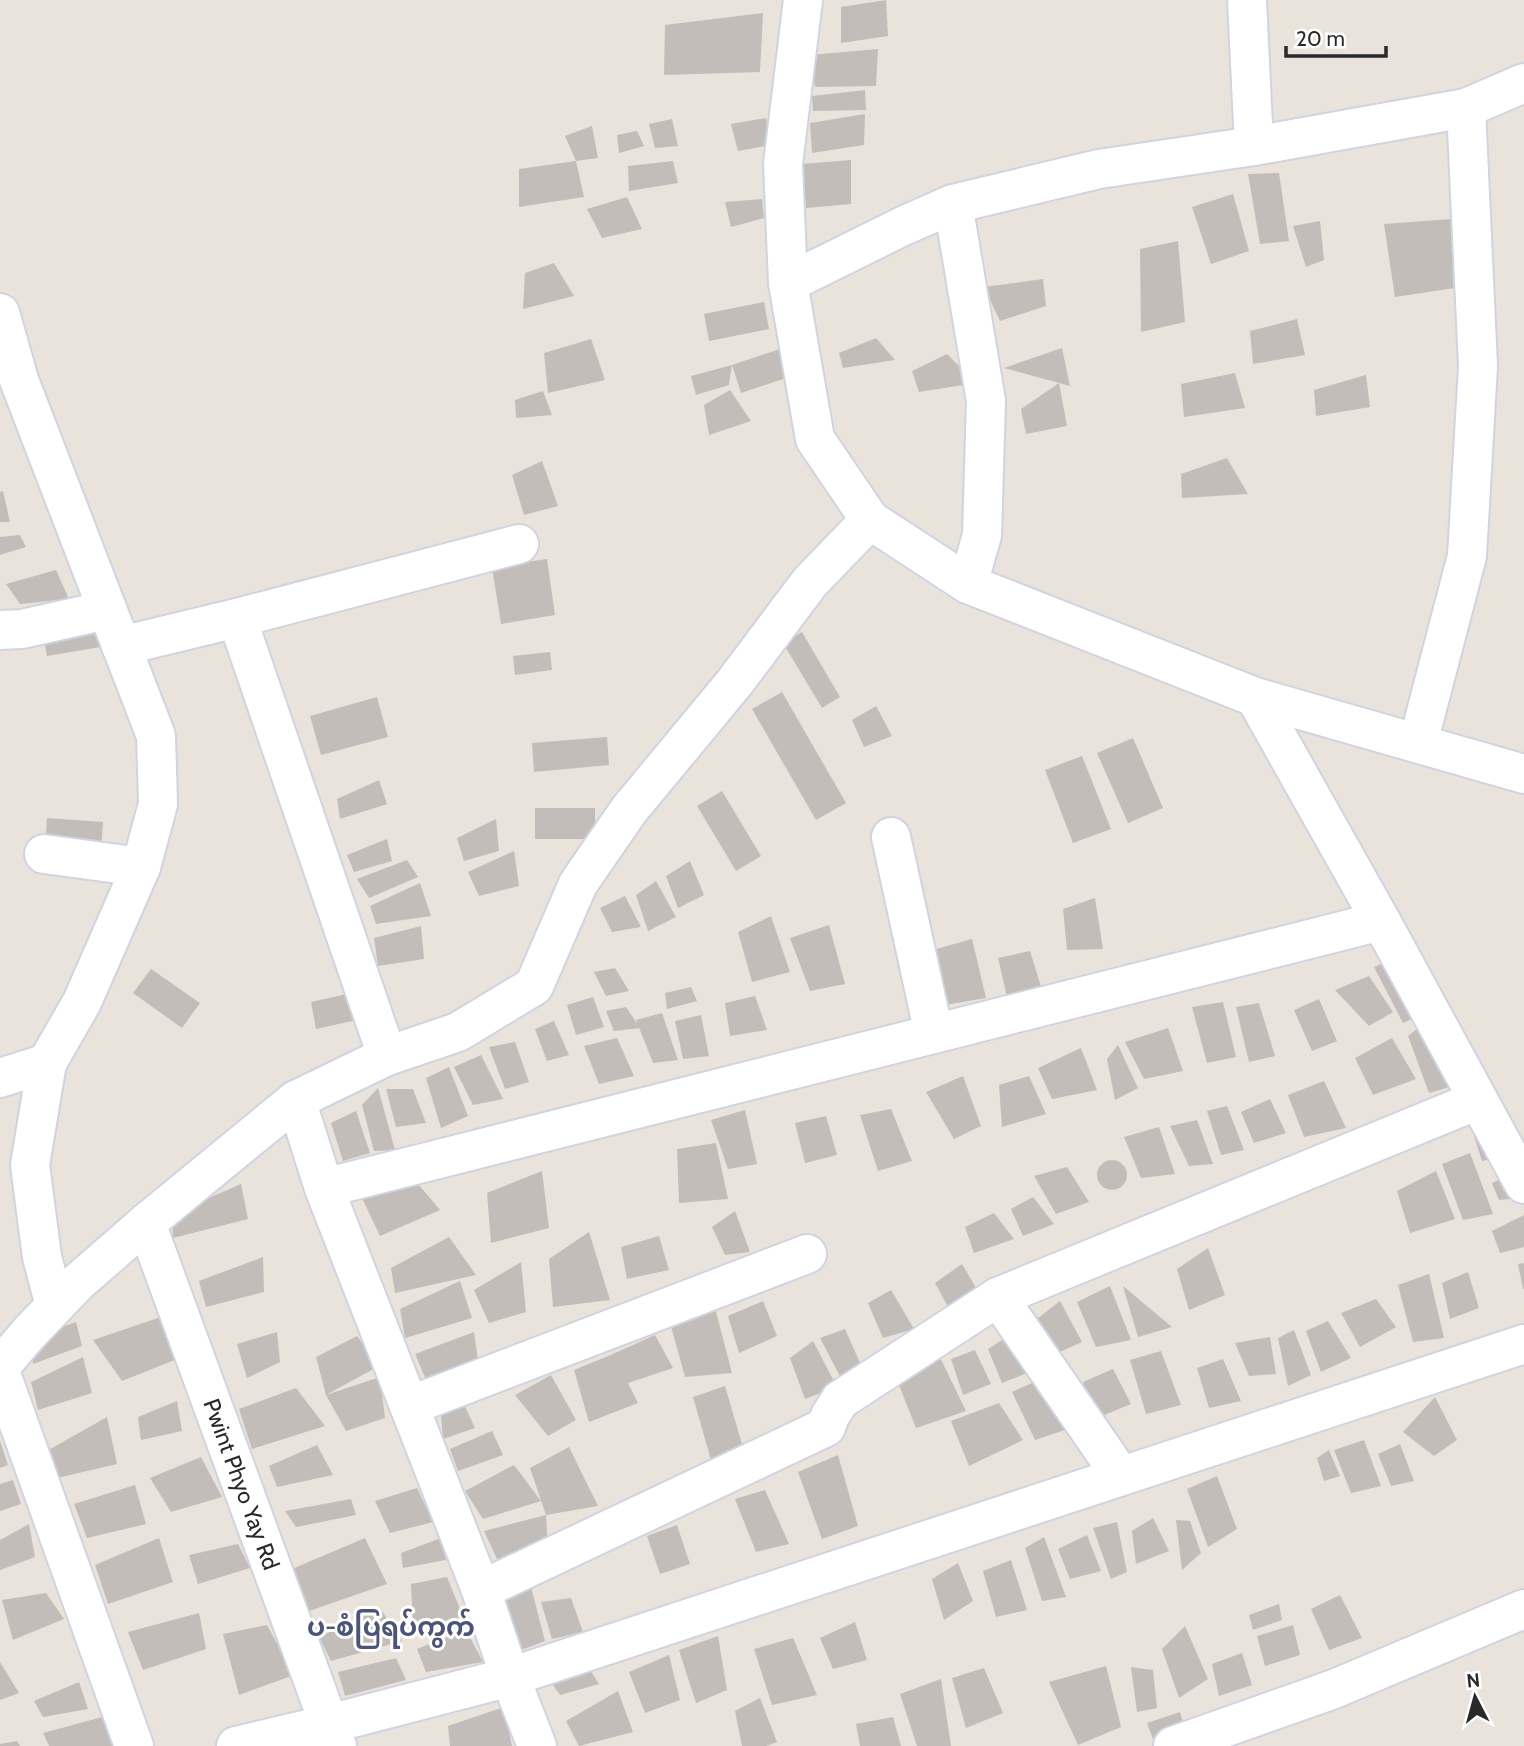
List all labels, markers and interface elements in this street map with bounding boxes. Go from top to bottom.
scale bar [1286,14,1386,58]
text: 20 m [1296,26,1345,51]
street label: Pwint Phyo Yay Rd [197,1395,285,1573]
district label: ပ-စံပြရပ်ကွက် [307,1608,475,1649]
north arrow [1440,1662,1510,1732]
text: N [1465,1668,1481,1693]

